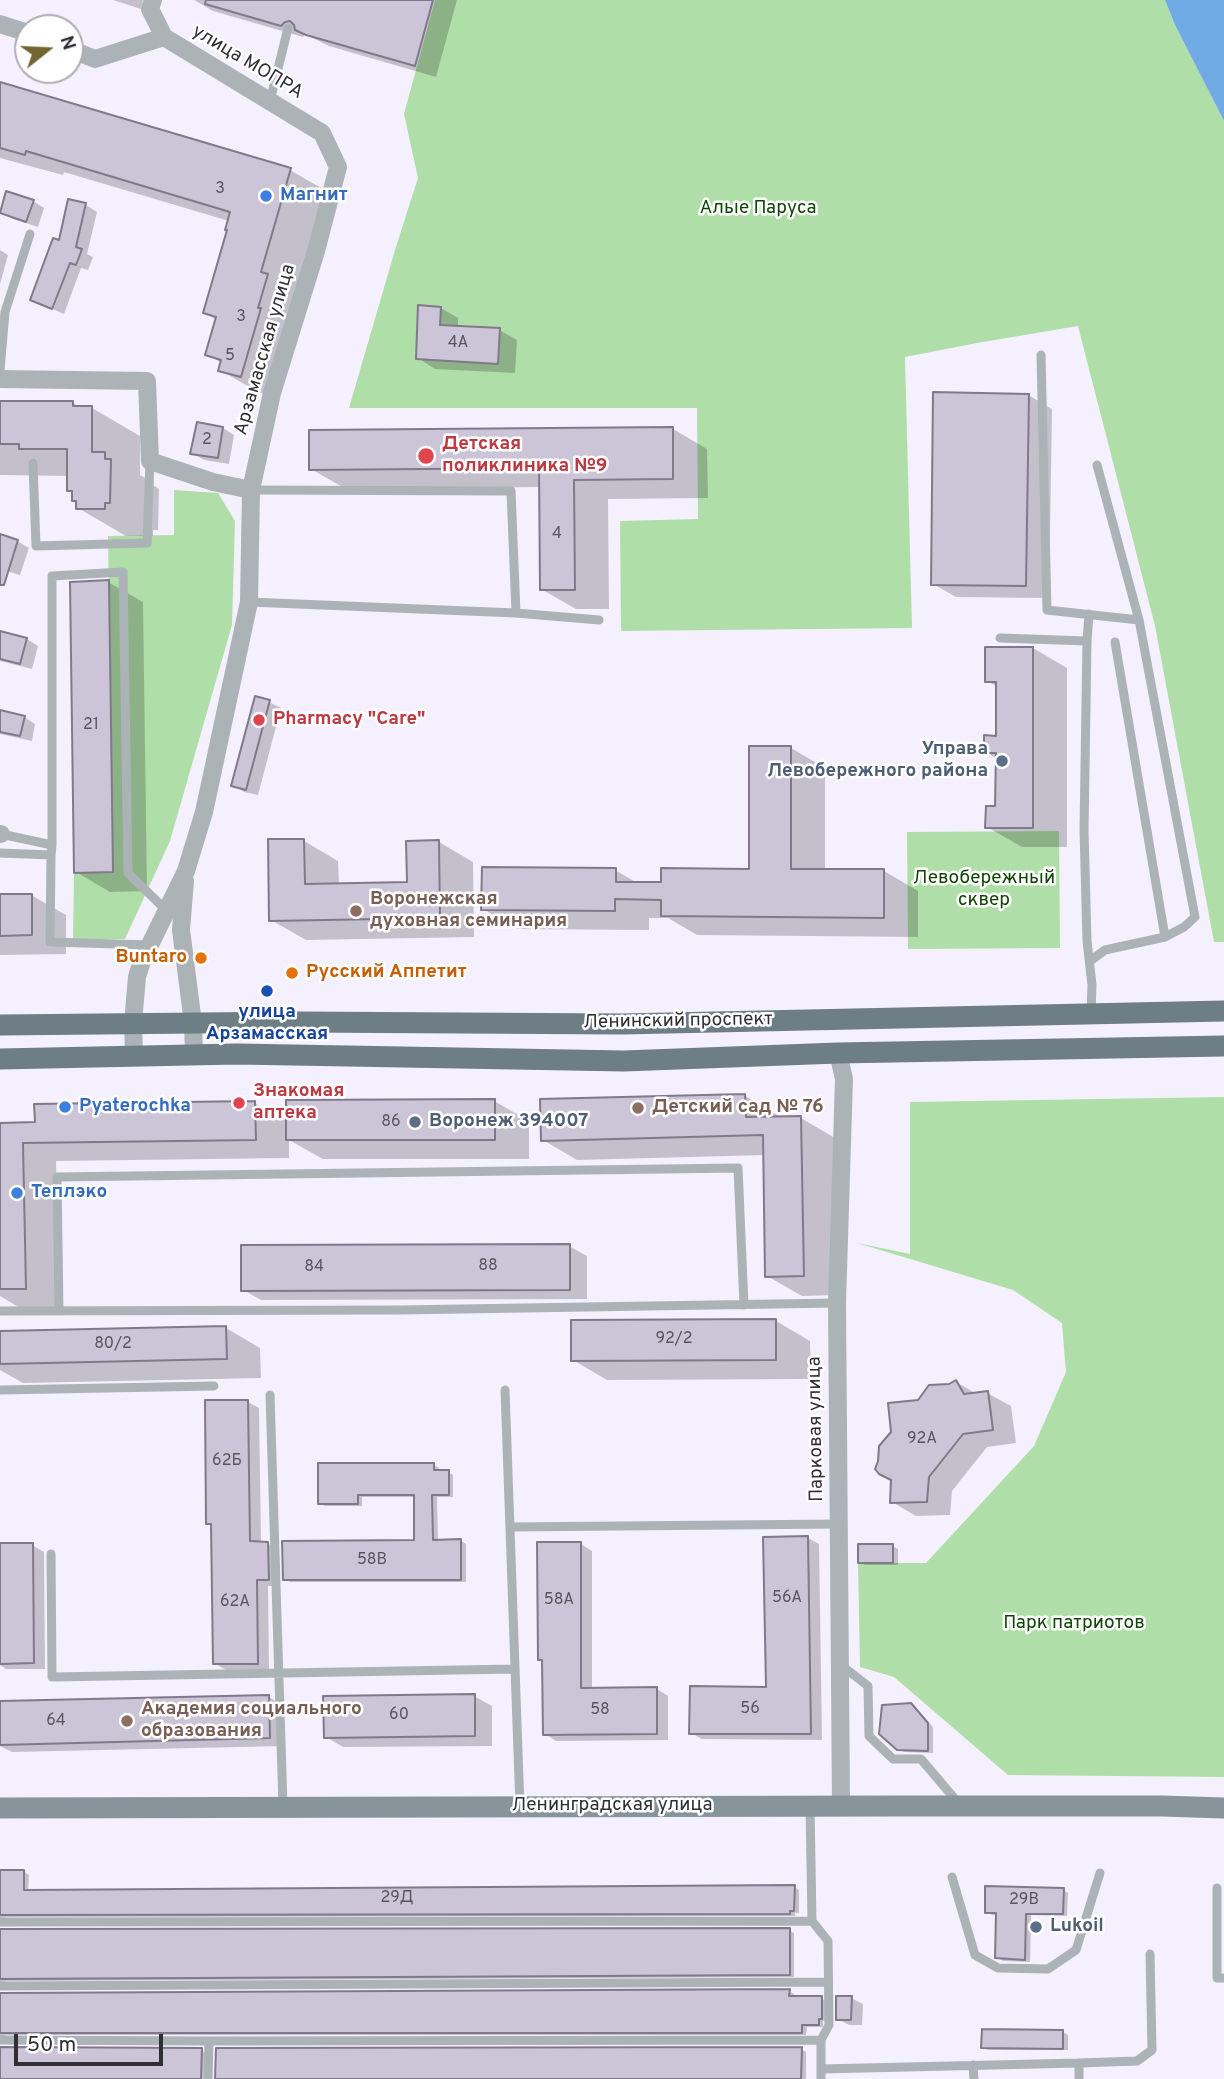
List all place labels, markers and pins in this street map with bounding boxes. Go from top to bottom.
place label: Магнит [280,185,348,207]
marker: Магнит [258,188,274,204]
place label: Детская поликлиника №9 [442,434,607,478]
marker: Детская поликлиника №9 [416,446,436,466]
place label: Pharmacy "Care" [273,709,425,731]
marker: Pharmacy "Care" [251,712,267,728]
place label: Управа Левобережного района [767,739,988,783]
marker: Управа Левобережного района [994,753,1010,769]
place label: Воронежская духовная семинария [370,889,567,933]
marker: Воронежская духовная семинария [348,903,364,919]
place label: Buntaro [115,947,187,969]
marker: Buntaro [193,950,209,966]
place label: Русский Аппетит [306,962,467,984]
marker: Русский Аппетит [284,965,300,981]
marker: улица Арзамасская [259,983,275,999]
place label: улица Арзамасская [206,1002,328,1046]
place label: Знакомая аптека [253,1081,344,1125]
marker: Знакомая аптека [231,1095,247,1111]
place label: Pyaterochka [79,1096,191,1118]
place label: Детский сад № 76 [652,1097,824,1119]
marker: Pyaterochka [57,1099,73,1115]
marker: Детский сад № 76 [630,1100,646,1116]
place label: Воронеж 394007 [429,1111,589,1133]
marker: Воронеж 394007 [407,1114,423,1130]
place label: Теплэко [31,1182,107,1204]
marker: Теплэко [9,1185,25,1201]
place label: Академия социального образования [141,1699,362,1743]
marker: Академия социального образования [119,1713,135,1729]
place label: Lukoil [1050,1916,1104,1938]
marker: Lukoil [1028,1919,1044,1935]

